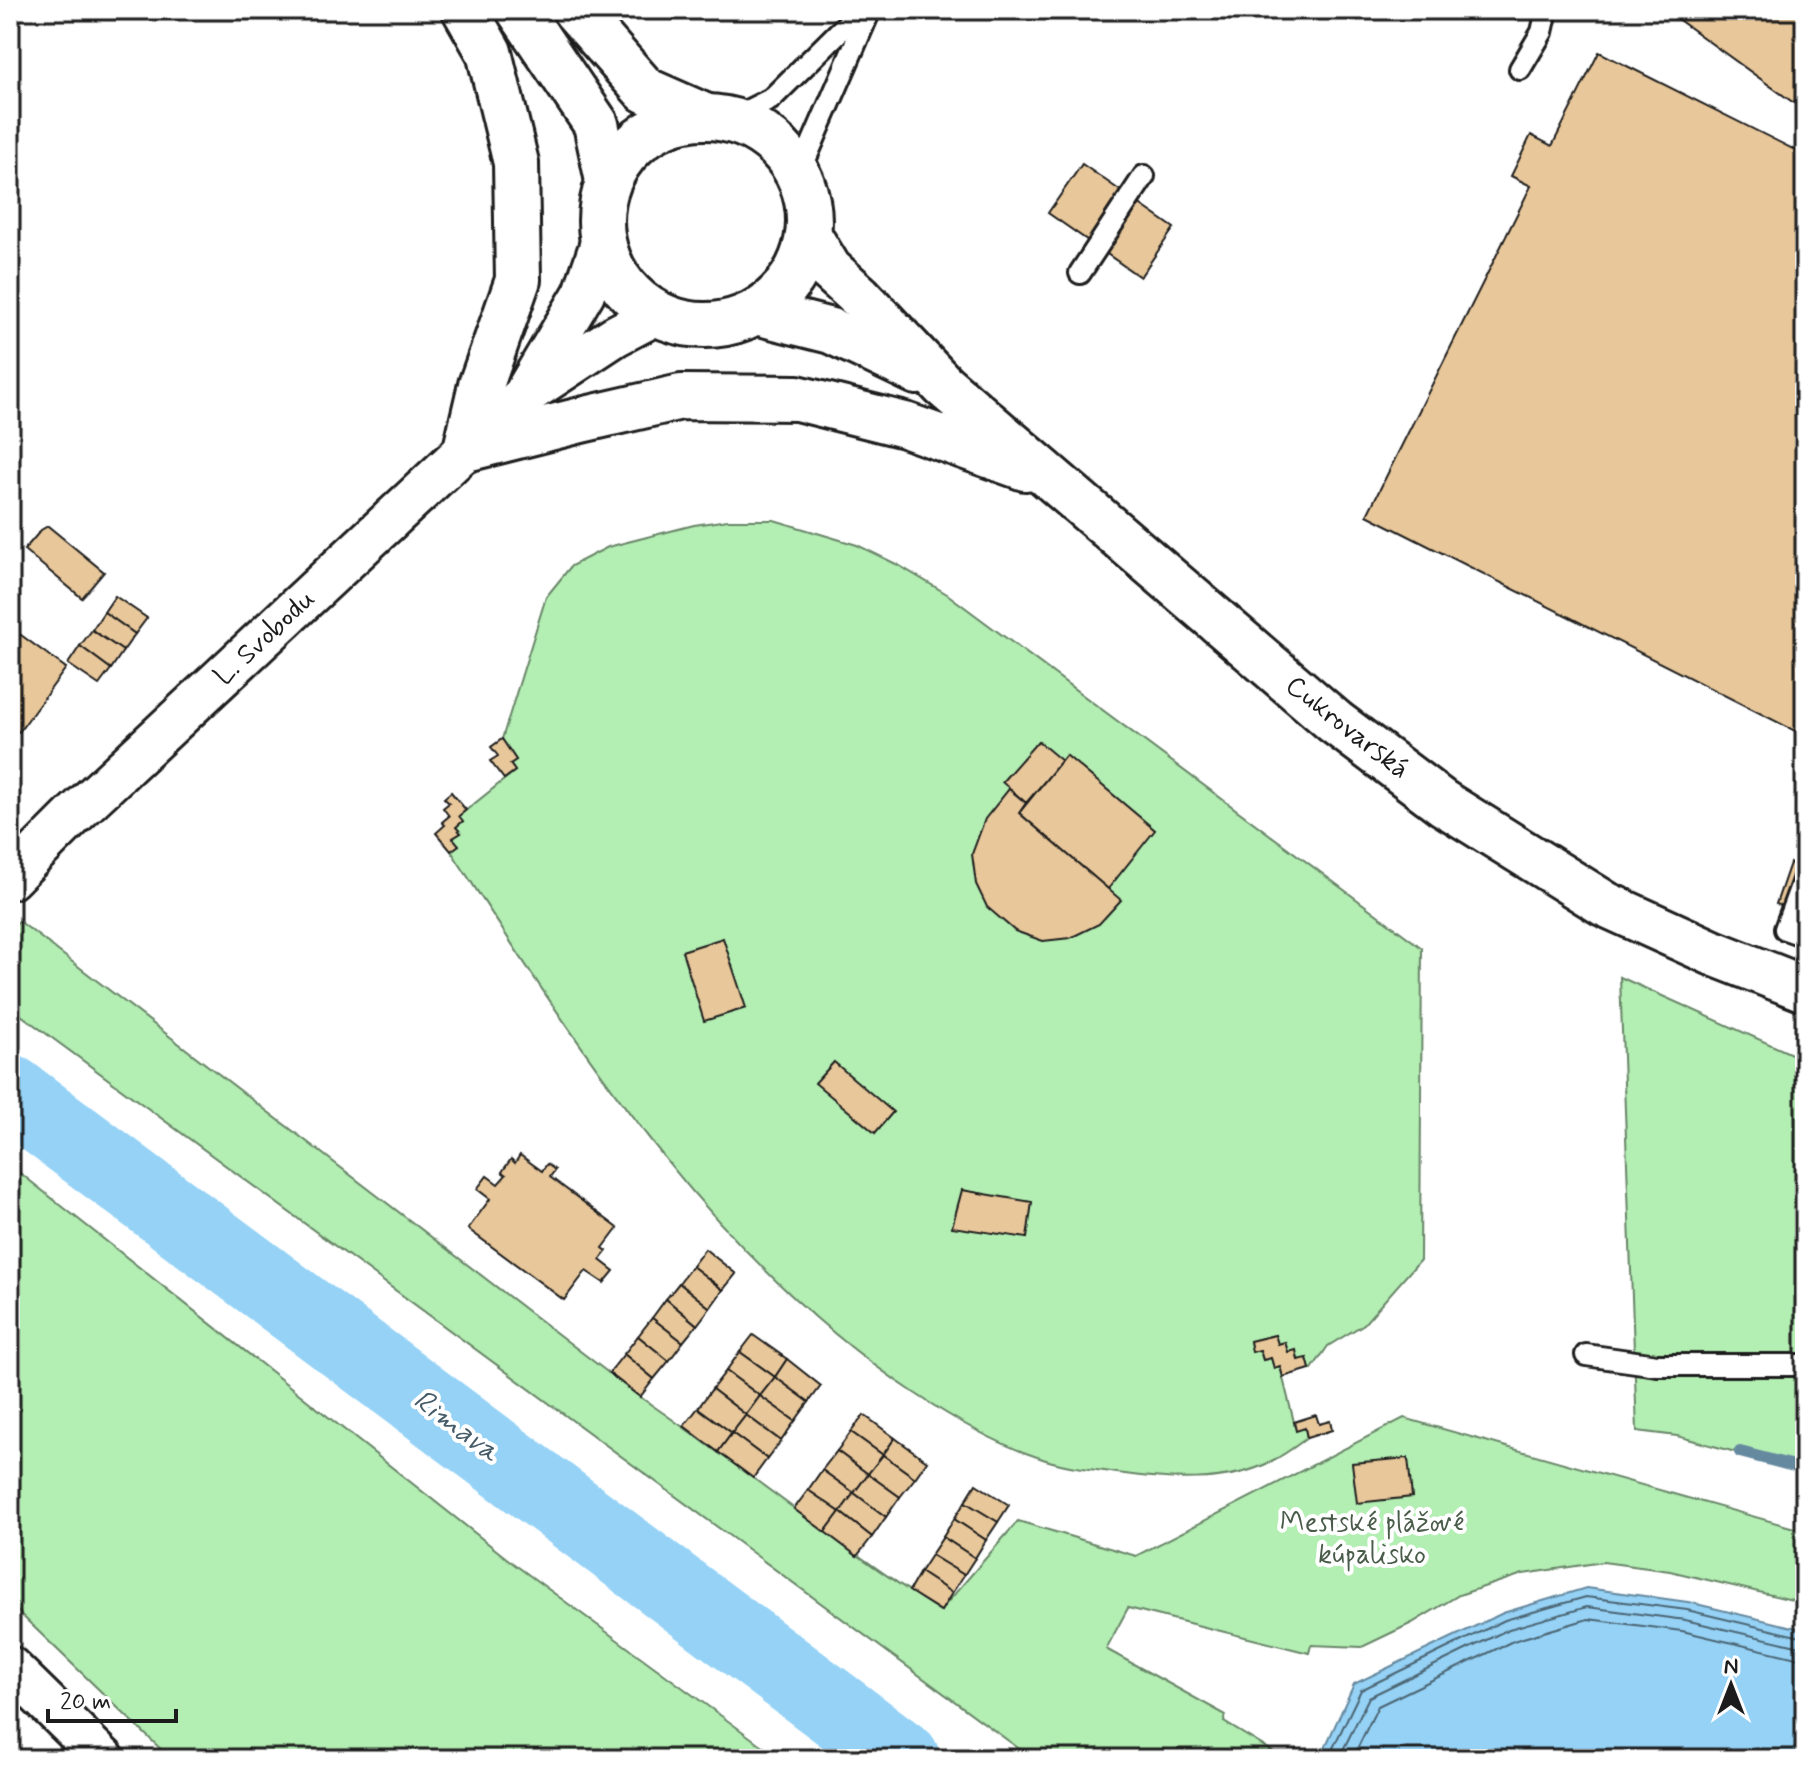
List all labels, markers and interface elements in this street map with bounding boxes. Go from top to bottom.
street label: L. Svobodu [206,582,324,694]
street label: Cukrovarská [1277,668,1417,788]
water label: Rimava [405,1381,508,1472]
park label: Mestské plážové kúpalisko [1280,1505,1464,1574]
north arrow [1691,1645,1771,1725]
text: N [1724,1653,1738,1681]
scale bar [48,1673,176,1723]
text: 20 m [60,1687,111,1718]

